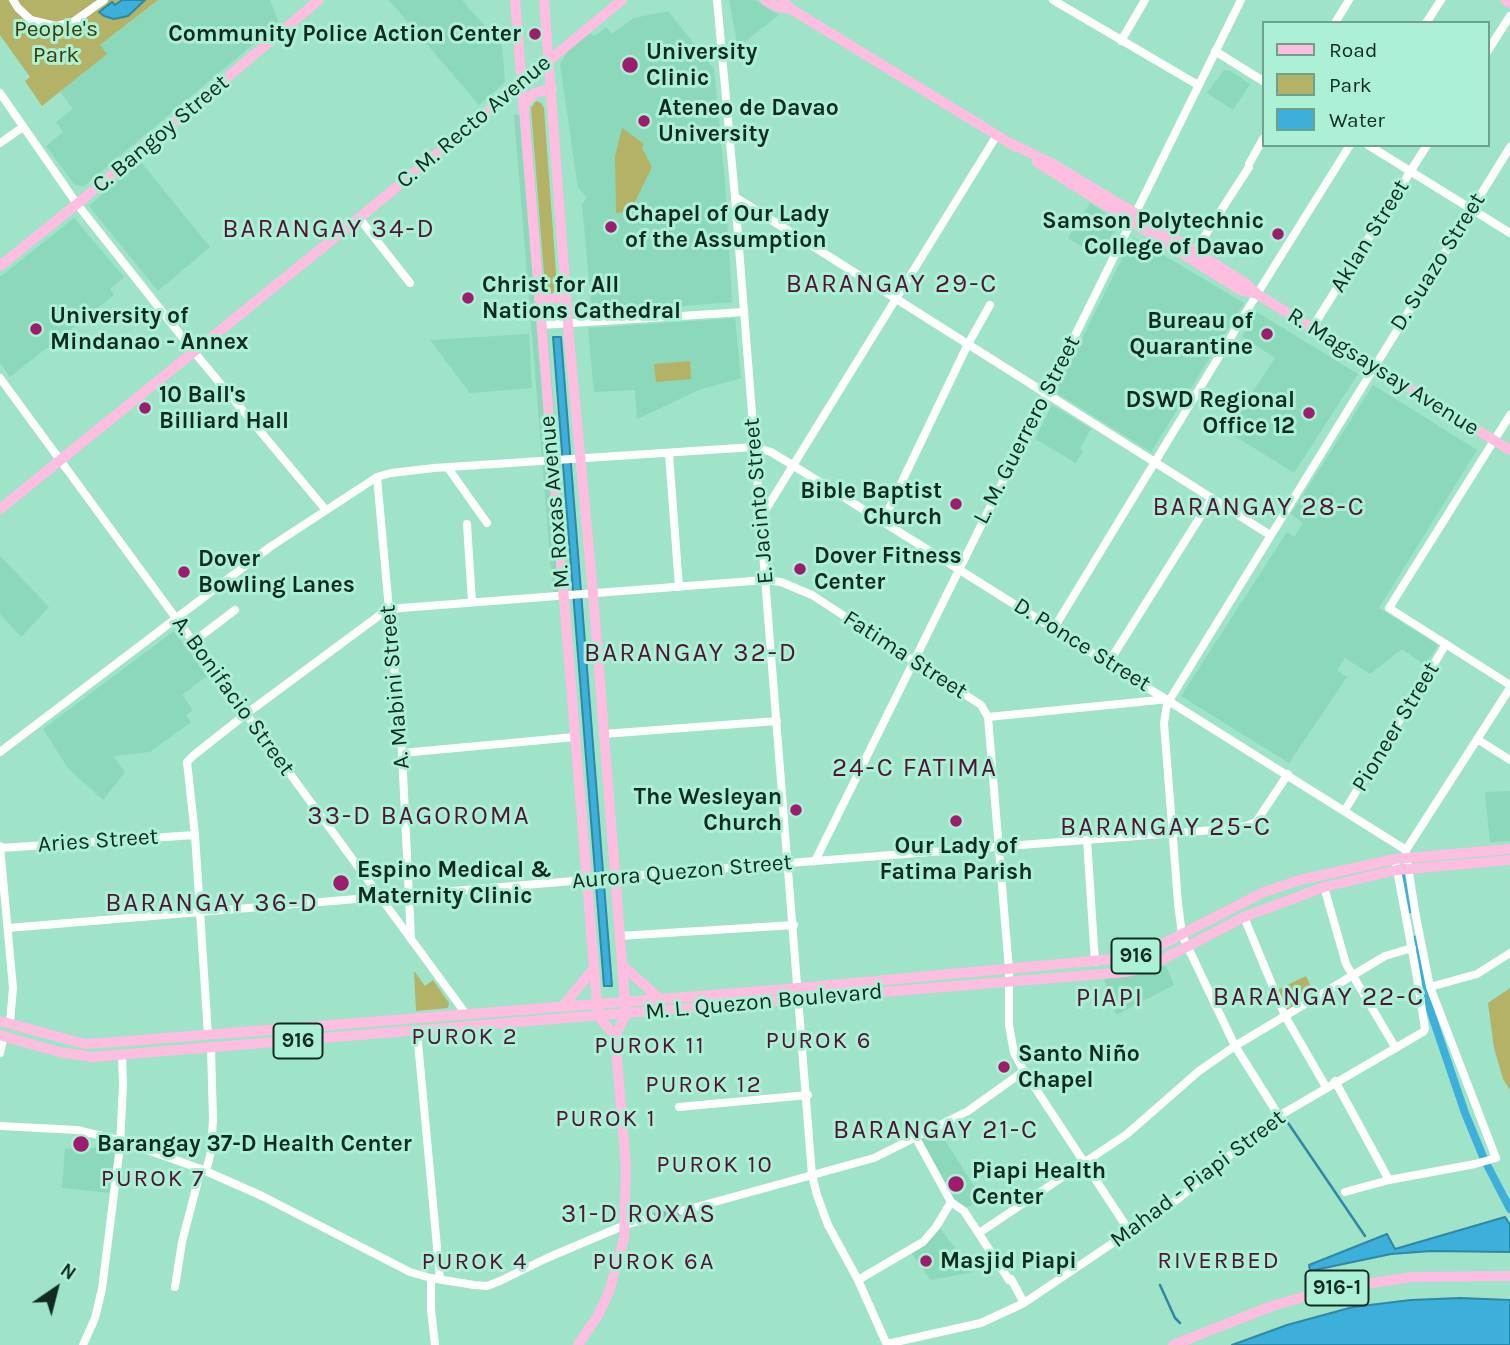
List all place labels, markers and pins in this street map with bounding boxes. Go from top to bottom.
place label: Community Police Action Center [168,20,521,48]
marker: Community Police Action Center [527,26,543,42]
place label: University Clinic [646,38,757,92]
marker: University Clinic [620,55,640,75]
place label: Ateneo de Davao University [658,94,839,148]
marker: Ateneo de Davao University [636,113,652,129]
place label: Chapel of Our Lady of the Assumption [625,200,829,254]
place label: Samson Polytechnic College of Davao [1042,207,1264,261]
marker: Chapel of Our Lady of the Assumption [603,219,619,235]
marker: Samson Polytechnic College of Davao [1270,226,1286,242]
place label: Christ for All Nations Cathedral [482,271,681,325]
marker: Christ for All Nations Cathedral [460,290,476,306]
place label: University of Mindanao - Annex [50,302,249,356]
place label: Bureau of Quarantine [1129,307,1253,361]
marker: University of Mindanao - Annex [28,321,44,337]
marker: Bureau of Quarantine [1259,326,1275,342]
place label: 10 Ball's Billiard Hall [159,381,289,435]
place label: DSWD Regional Office 12 [1125,386,1295,440]
marker: 10 Ball's Billiard Hall [137,400,153,416]
marker: DSWD Regional Office 12 [1301,405,1317,421]
place label: Bible Baptist Church [800,477,942,531]
marker: Bible Baptist Church [948,496,964,512]
place label: Dover Fitness Center [814,542,962,596]
place label: Dover Bowling Lanes [198,545,355,599]
marker: Dover Fitness Center [792,561,808,577]
marker: Dover Bowling Lanes [176,564,192,580]
place label: The Wesleyan Church [634,783,782,837]
marker: The Wesleyan Church [788,802,804,818]
marker: Our Lady of Fatima Parish [948,813,964,829]
place label: Our Lady of Fatima Parish [879,832,1033,886]
place label: Espino Medical & Maternity Clinic [357,856,552,910]
marker: Espino Medical & Maternity Clinic [331,873,351,893]
place label: Santo Niño Chapel [1018,1040,1140,1094]
marker: Santo Niño Chapel [996,1059,1012,1075]
place label: Barangay 37-D Health Center [97,1130,412,1158]
marker: Barangay 37-D Health Center [71,1134,91,1154]
place label: Piapi Health Center [972,1157,1106,1211]
marker: Piapi Health Center [946,1174,966,1194]
place label: Masjid Piapi [940,1247,1077,1275]
marker: Masjid Piapi [918,1253,934,1269]

